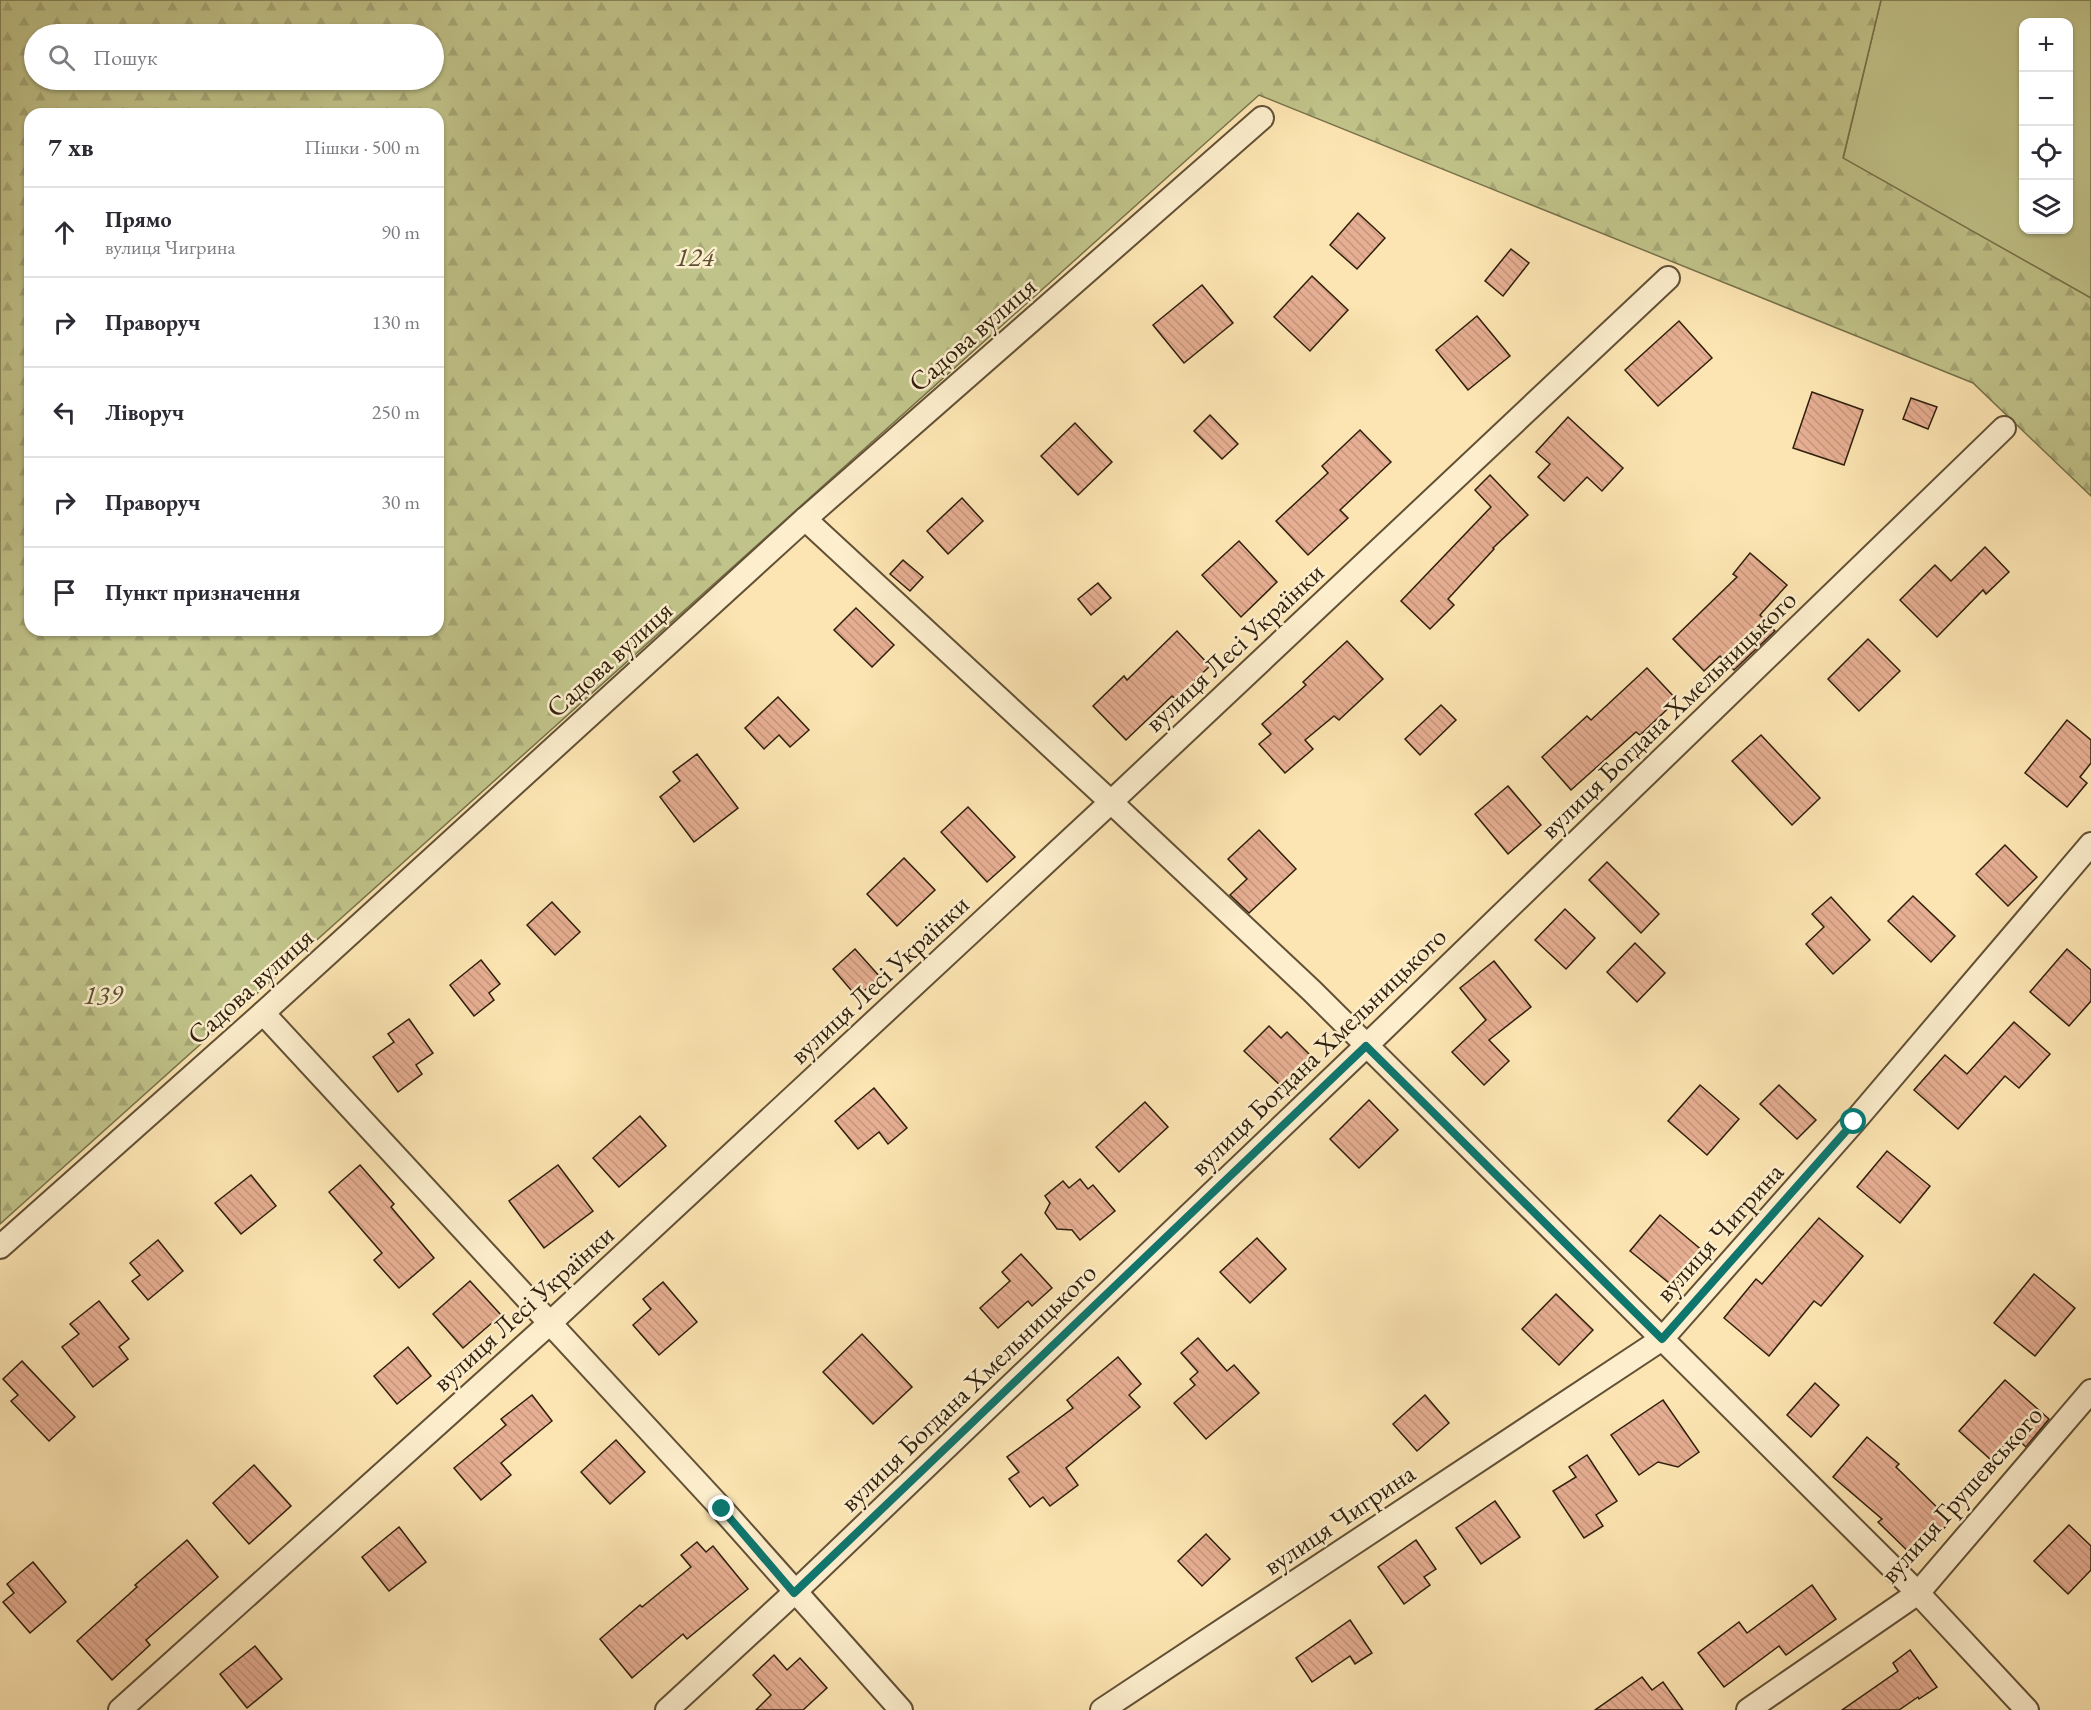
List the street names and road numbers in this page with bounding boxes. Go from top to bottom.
street label: Садова вулиця [901,269,1043,399]
street label: вулиця Лесі Українки [1137,555,1331,739]
street label: вулиця Богдана Хмельницького [1532,582,1804,846]
street label: Садова вулиця [538,593,680,725]
street label: вулиця Лесі Українки [782,887,976,1071]
street label: вулиця Богдана Хмельницького [1182,919,1454,1183]
street label: Садова вулиця [179,920,321,1052]
street label: вулиця Чигрина [1647,1155,1791,1309]
street label: вулиця Лесі Українки [425,1217,621,1399]
street label: вулиця Богдана Хмельницького [832,1255,1104,1519]
street label: вулиця Грушевського [1872,1398,2050,1590]
street label: вулиця Чигрина [1256,1455,1422,1583]

